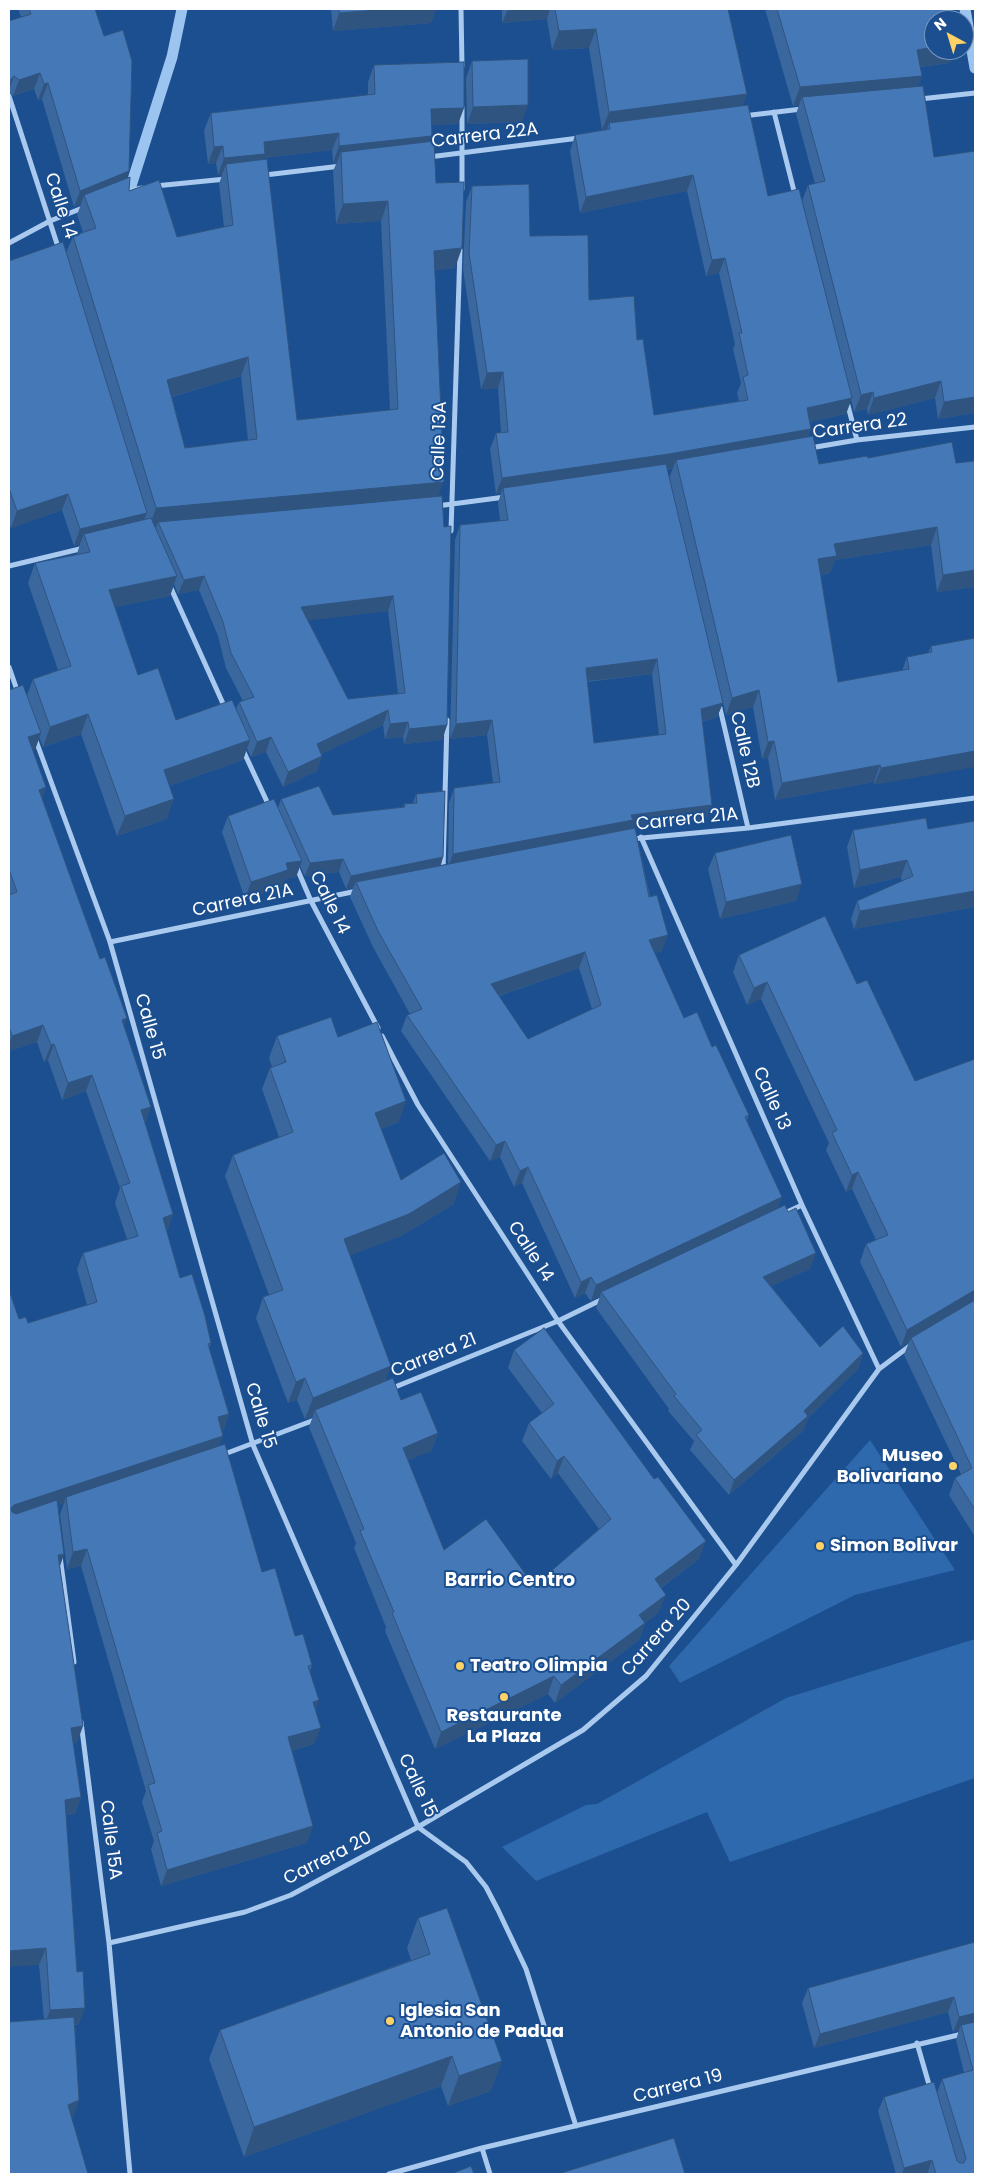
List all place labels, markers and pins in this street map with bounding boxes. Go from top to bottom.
place label: Museo Bolivariano [837,1445,943,1488]
marker: Museo Bolivariano [947,1460,959,1472]
place label: Simon Bolivar [830,1535,958,1557]
marker: Simon Bolivar [814,1540,826,1552]
place label: Teatro Olimpia [470,1655,608,1677]
marker: Teatro Olimpia [454,1660,466,1672]
marker: Restaurante La Plaza [498,1691,510,1703]
place label: Restaurante La Plaza [447,1705,561,1748]
place label: Iglesia San Antonio de Padua [400,2000,564,2042]
marker: Iglesia San Antonio de Padua [384,2015,396,2027]

